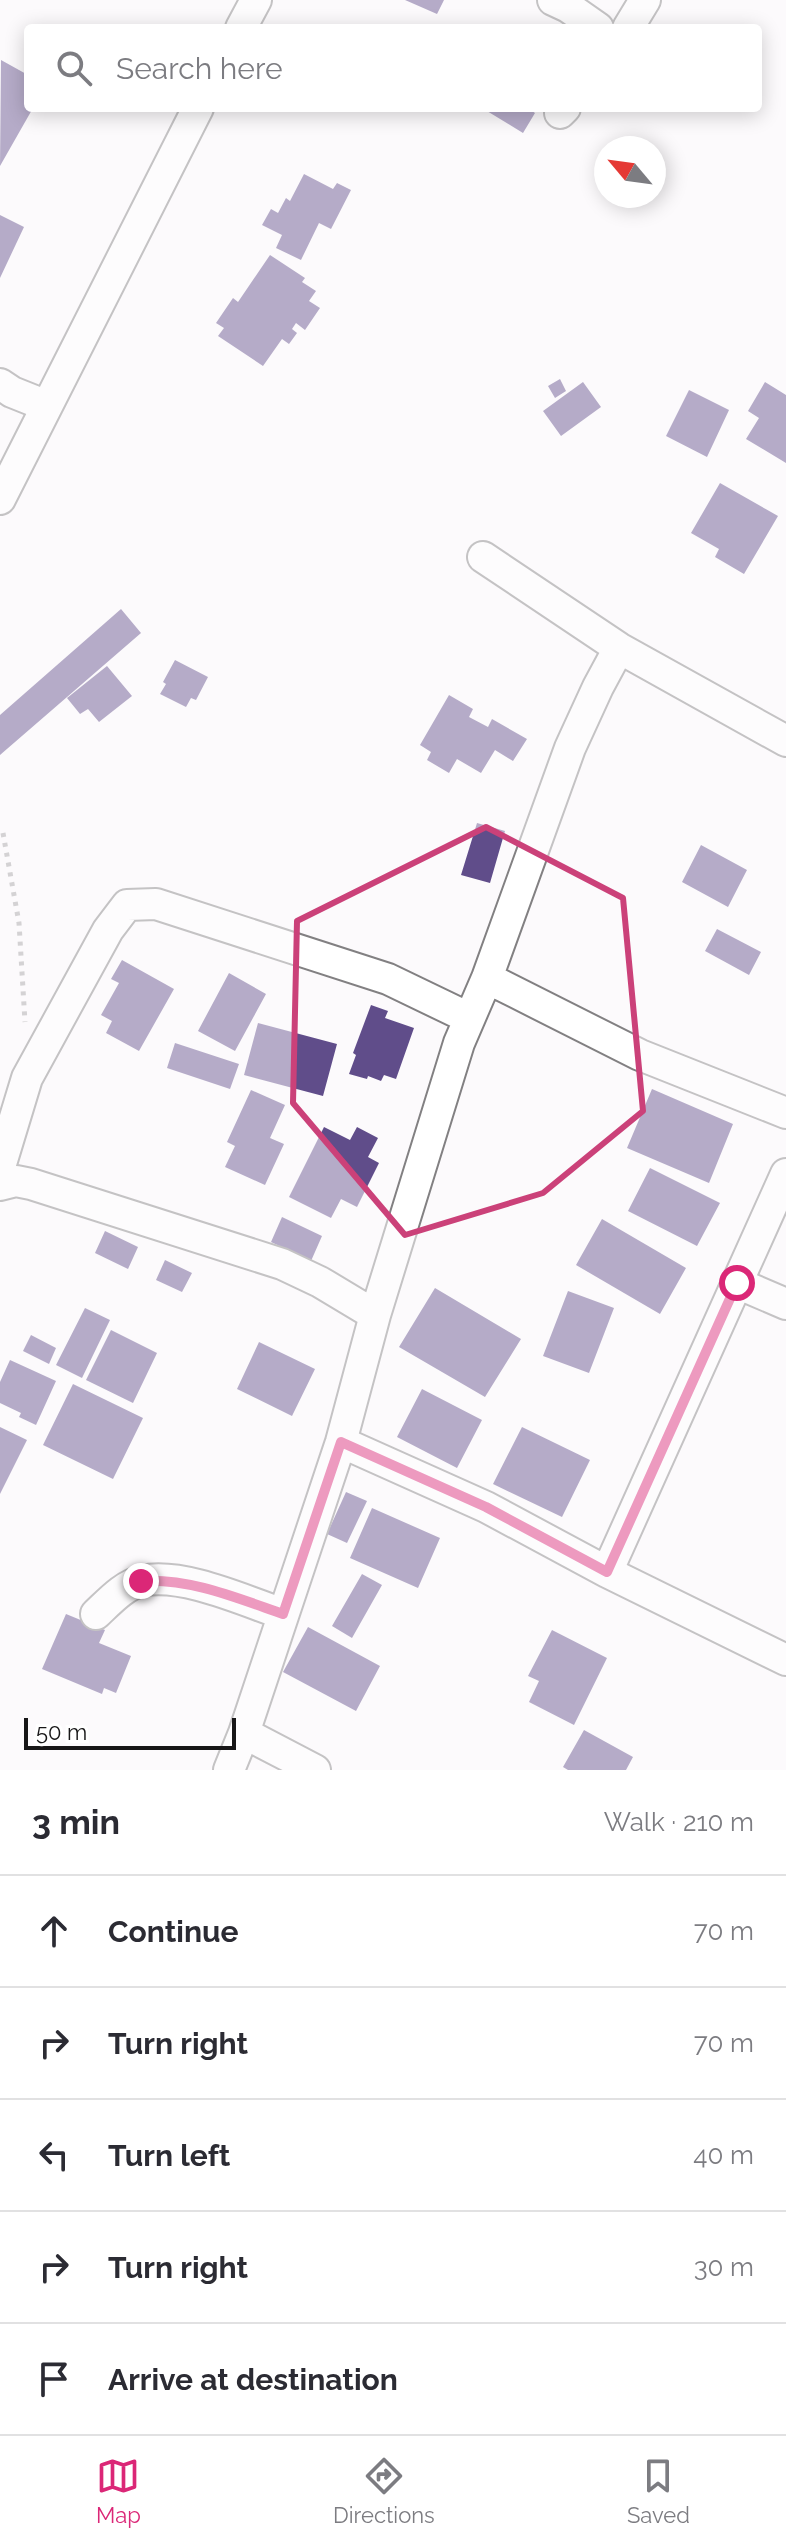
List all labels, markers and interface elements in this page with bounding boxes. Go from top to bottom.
search box [24,24,762,112]
icon: search [52,46,96,90]
text: Search here [116,51,283,86]
north arrow [594,136,666,208]
route start [719,1265,755,1301]
route end [123,1563,159,1599]
scale bar [24,1714,236,1750]
text: 50 m [36,1719,87,1745]
text: 3 min [32,1802,120,1842]
text: Walk · 210 m [604,1807,754,1837]
icon: ahead [32,1909,76,1953]
text: Continue [108,1914,239,1949]
text: 70 m [694,1916,754,1946]
icon: right [32,2021,76,2065]
text: Turn right [108,2026,248,2061]
text: 70 m [694,2028,754,2058]
icon: left [32,2133,76,2177]
text: Turn left [108,2138,230,2173]
text: 40 m [693,2140,754,2170]
icon: right [32,2245,76,2289]
text: Turn right [108,2250,248,2285]
text: 30 m [694,2252,754,2282]
icon: arrive [32,2357,76,2401]
text: Arrive at destination [108,2362,398,2397]
tab: Map [96,2454,141,2528]
tab: Directions [333,2454,435,2528]
tab: Saved [627,2454,690,2528]

